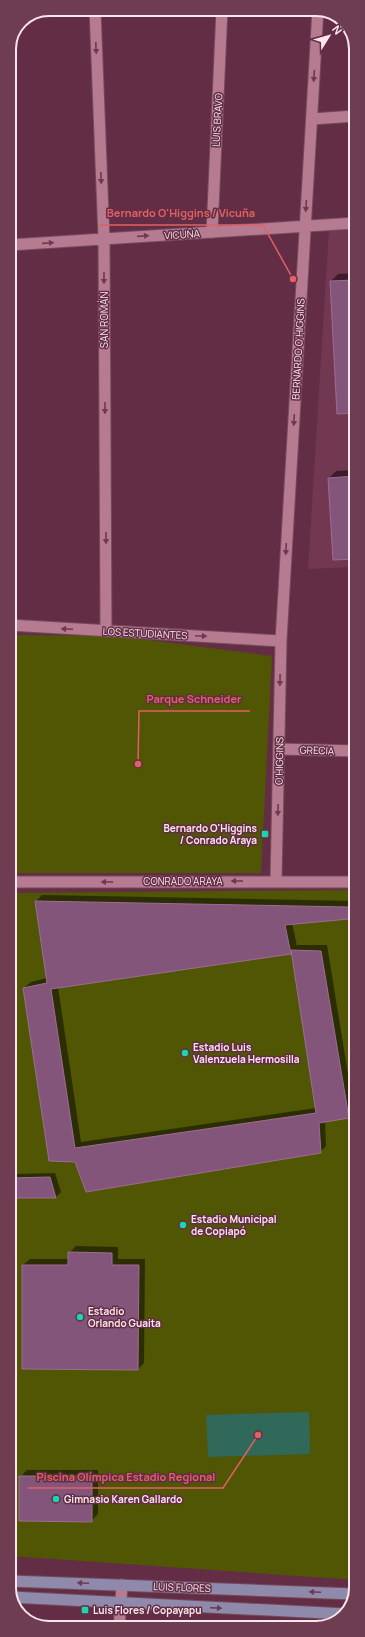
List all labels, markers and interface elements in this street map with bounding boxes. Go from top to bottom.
north arrow [309,16,349,56]
text: N [329,22,346,37]
one-way arrow [93,42,100,54]
one-way arrow [311,70,318,82]
street label: LUIS BRAVO [209,93,225,147]
one-way arrow [98,172,105,184]
one-way arrow [303,200,310,212]
callout: Bernardo O'Higgins / Vicuña [99,202,263,225]
text: Bernardo O'Higgins / Vicuña [107,205,255,220]
street label: VICUÑA [164,226,201,242]
one-way arrow [136,233,149,240]
one-way arrow [42,239,54,246]
one-way arrow [101,272,107,285]
street label: SAN ROMÁN [97,292,111,348]
street label: BERNARDO O'HIGGINS [288,298,308,400]
one-way arrow [102,402,108,415]
one-way arrow [290,414,297,426]
one-way arrow [103,532,109,545]
one-way arrow [283,543,290,555]
street label: LOS ESTUDIANTES [102,624,188,642]
one-way arrow [61,625,74,632]
one-way arrow [195,633,207,640]
one-way arrow [277,674,283,687]
callout: Parque Schneider [139,688,250,711]
text: Parque Schneider [147,691,242,706]
street label: O'HIGGINS [272,737,286,785]
street label: GRECIA [299,742,335,758]
one-way arrow [274,804,281,816]
place label: Bernardo O'Higgins / Conrado Araya [164,821,258,847]
marker: Bernardo O'Higgins / Conrado Araya [260,829,270,839]
street label: CONRADO ARAYA [143,874,223,888]
one-way arrow [230,878,243,884]
one-way arrow [100,879,113,885]
place label: Estadio Luis Valenzuela Hermosilla [193,1040,300,1066]
marker: Estadio Luis Valenzuela Hermosilla [180,1048,190,1058]
place label: Estadio Municipal de Copiapó [191,1212,277,1238]
marker: Estadio Municipal de Copiapó [178,1220,188,1230]
place label: Estadio Orlando Guaita [88,1304,161,1330]
marker: Estadio Orlando Guaita [75,1312,85,1322]
callout: Piscina Olímpica Estadio Regional [28,1465,223,1488]
text: Piscina Olímpica Estadio Regional [37,1469,215,1484]
place label: Gimnasio Karen Gallardo [64,1492,182,1506]
marker: Gimnasio Karen Gallardo [51,1494,61,1504]
street label: LUIS FLORES [153,1579,211,1595]
one-way arrow [77,1580,89,1587]
one-way arrow [308,1589,321,1595]
place label: Luis Flores / Copayapu [93,1603,201,1617]
one-way arrow [210,1604,222,1611]
marker: Luis Flores / Copayapu [80,1605,90,1615]

